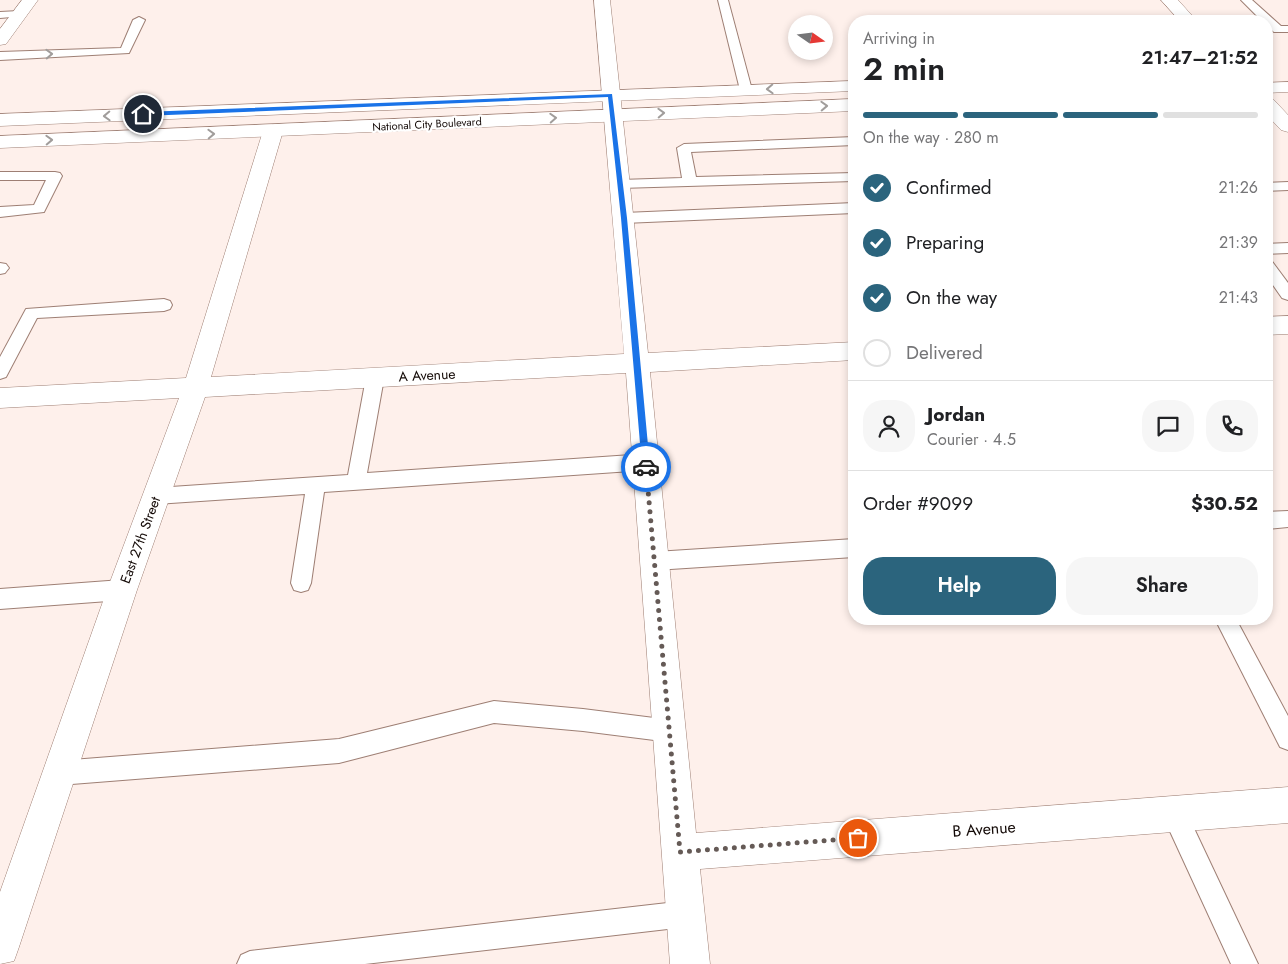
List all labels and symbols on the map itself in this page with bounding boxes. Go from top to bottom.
north arrow [788,15,832,60]
one-way arrow [45,48,53,59]
one-way arrow [766,84,774,94]
pin [122,93,164,135]
one-way arrow [820,101,828,112]
one-way arrow [658,108,666,119]
one-way arrow [103,110,111,121]
street label: National City Boulevard [372,113,482,135]
one-way arrow [549,113,557,124]
one-way arrow [207,128,215,139]
one-way arrow [45,135,53,146]
street label: A Avenue [398,364,456,386]
courier [621,442,671,492]
street label: East 27th Street [115,493,165,586]
street label: B Avenue [951,815,1017,843]
pin [837,817,879,859]

